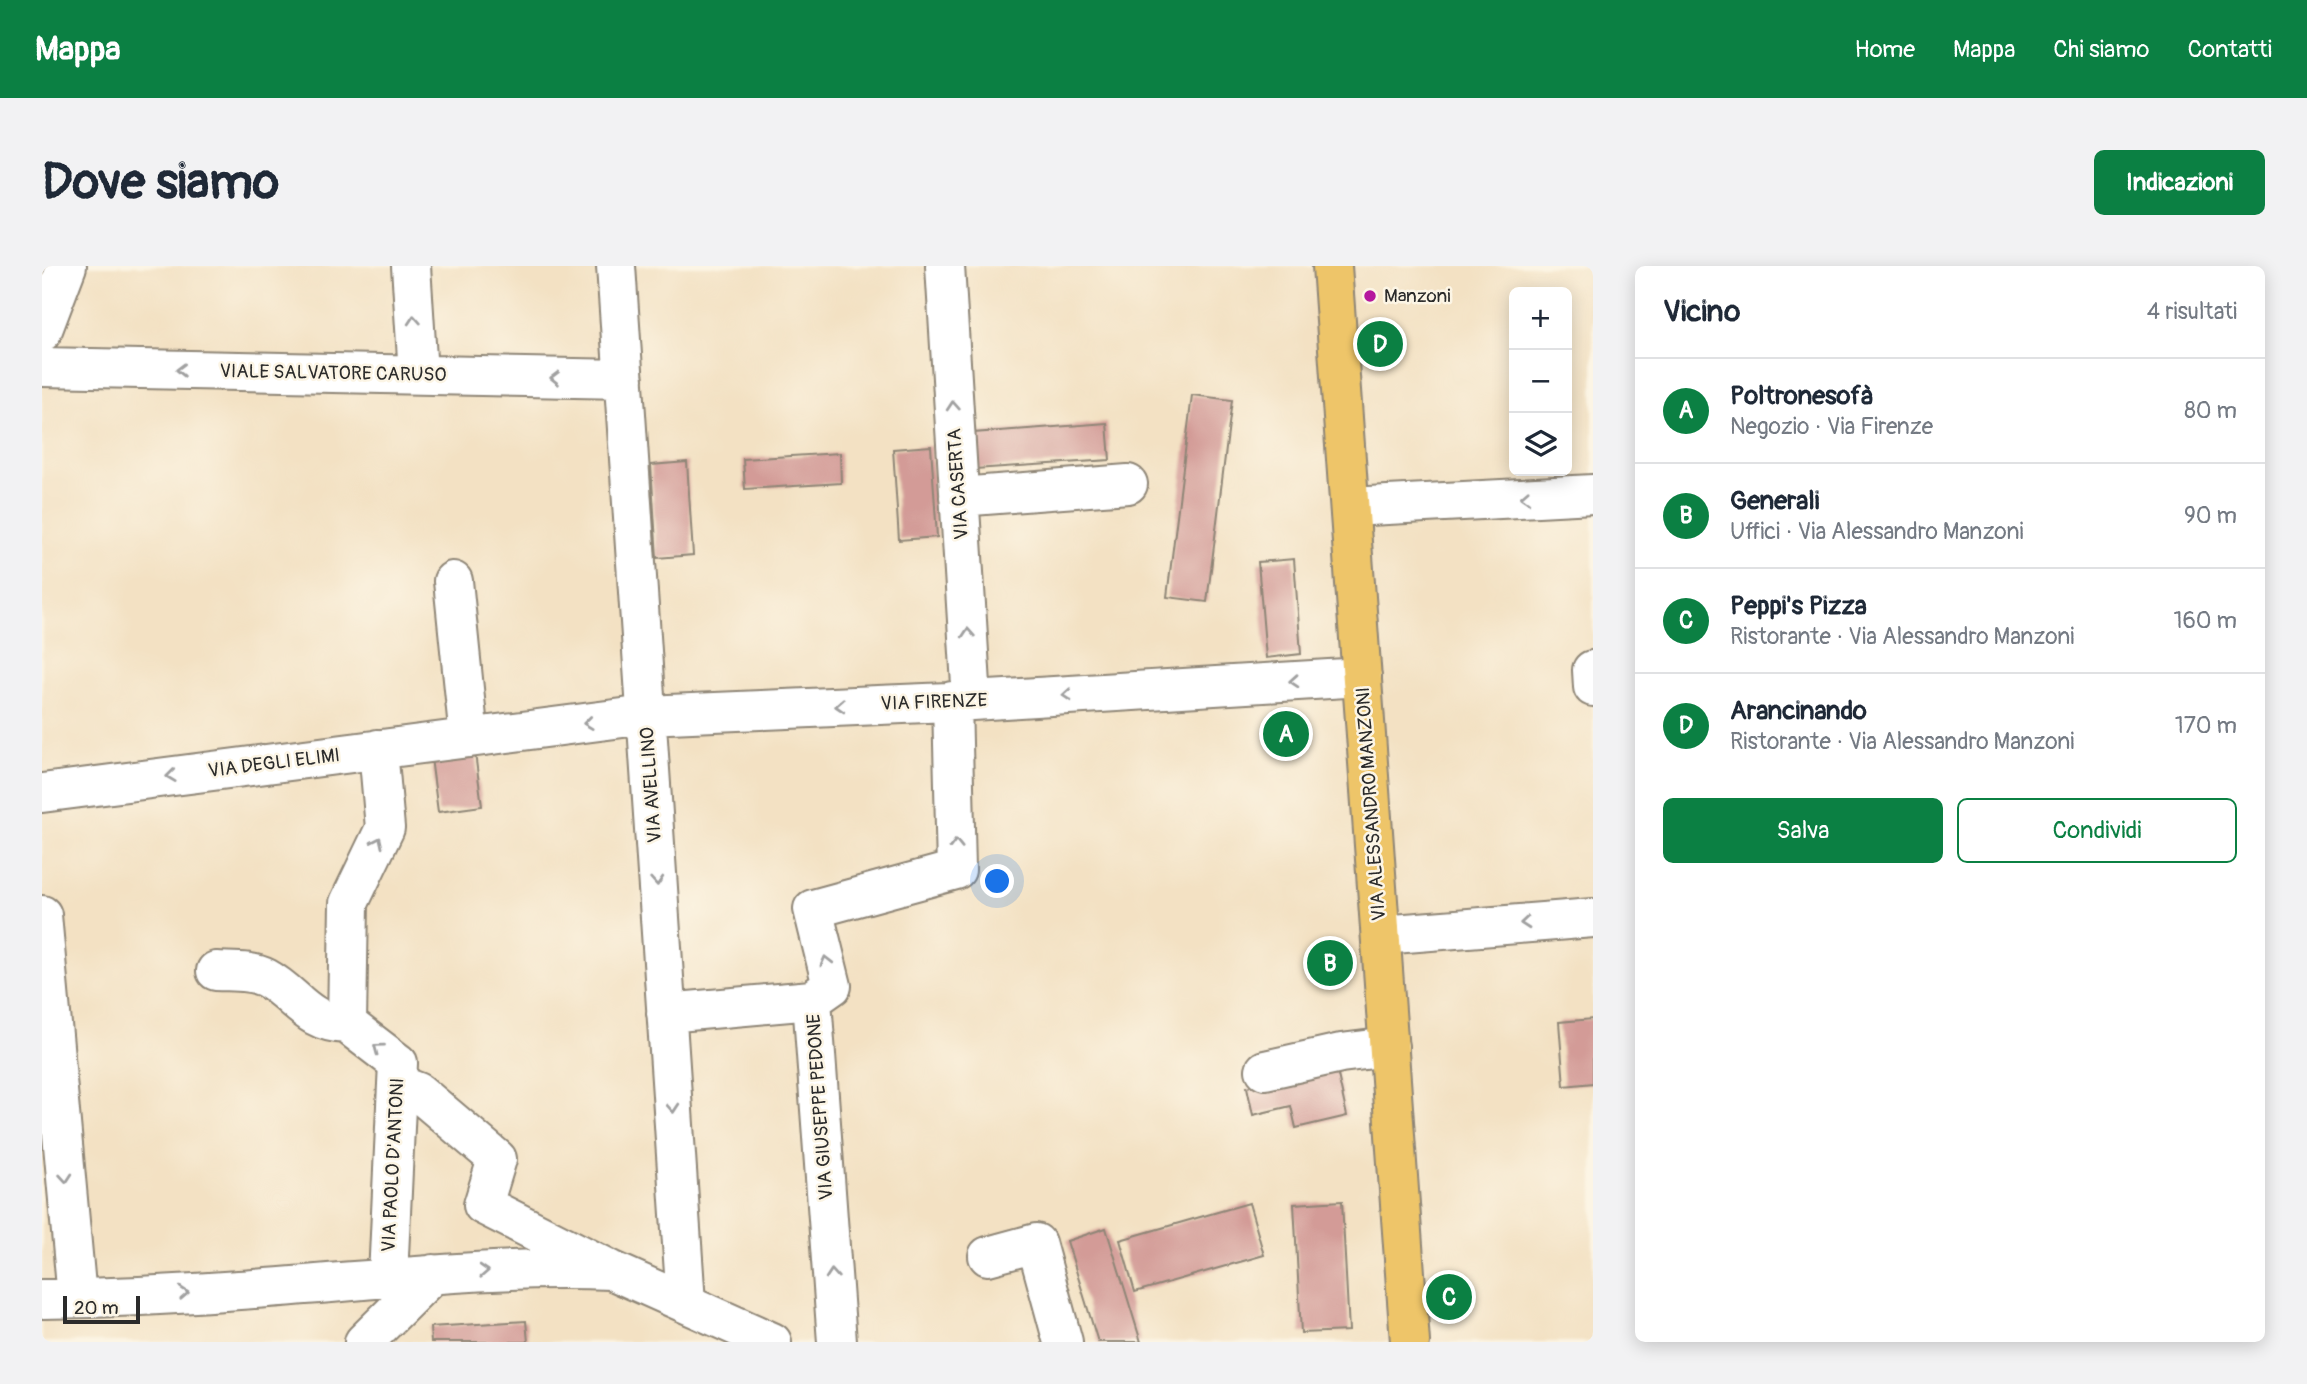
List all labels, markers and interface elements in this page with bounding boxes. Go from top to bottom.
text: Mappa [35,29,121,70]
text: Home [1855,35,1915,64]
text: Mappa [1953,35,2015,64]
text: Chi siamo [2053,35,2149,64]
text: Contatti [2187,35,2272,64]
button: Indicazioni [2094,150,2265,215]
text: Dove siamo [42,152,279,213]
place label: Manzoni [1384,284,1451,308]
map controls [1509,287,1572,476]
button: + [1509,287,1572,350]
marker: Manzoni [1362,288,1378,304]
text: Vicino [1663,293,1740,330]
text: 4 risultati [2147,297,2237,326]
one-way arrow [407,314,422,325]
pin: D [1357,318,1403,370]
button: − [1509,350,1572,413]
street label: VIALE SALVATORE CARUSO [219,359,447,387]
one-way arrow [175,362,186,378]
one-way arrow [550,370,561,385]
text: Poltronesofà [1730,380,1873,412]
text: A [1679,396,1693,425]
text: 80 m [2184,396,2237,425]
one-way arrow [946,400,961,411]
text: Negozio · Via Firenze [1730,412,1933,441]
button: layers [1509,413,1572,476]
street label: VIA CASERTA [942,428,974,540]
text: Generali [1730,485,1819,517]
one-way arrow [1519,490,1530,505]
text: B [1679,501,1693,530]
text: 90 m [2184,501,2237,530]
text: Uffici · Via Alessandro Manzoni [1730,517,2024,546]
text: Peppi's Pizza [1730,590,1867,622]
text: C [1679,606,1693,635]
text: 160 m [2173,606,2237,635]
text: Ristorante · Via Alessandro Manzoni [1730,622,2074,651]
one-way arrow [960,627,975,638]
one-way arrow [1288,673,1299,688]
street label: VIA ALESSANDRO MANZONI [1351,686,1391,922]
one-way arrow [1061,687,1072,702]
street label: VIA FIRENZE [880,688,988,716]
text: Arancinando [1730,695,1867,727]
one-way arrow [834,699,845,714]
pin: A [1263,708,1309,760]
text: D [1679,711,1693,740]
text: 170 m [2175,711,2237,740]
one-way arrow [582,715,594,730]
street label: VIA AVELLINO [635,726,667,844]
text: Ristorante · Via Alessandro Manzoni [1730,727,2074,756]
street label: VIA DEGLI ELIMI [207,743,341,783]
one-way arrow [165,769,177,784]
button: Salva [1663,798,1943,863]
button: Condividi [1957,798,2237,863]
one-way arrow [370,837,384,850]
one-way arrow [948,839,963,850]
your location [980,864,1014,898]
one-way arrow [649,876,664,887]
one-way arrow [1519,915,1530,930]
pin: B [1307,937,1353,989]
one-way arrow [820,955,834,967]
street label: VIA GIUSEPPE PEDONE [802,1013,838,1201]
one-way arrow [374,1043,386,1056]
street label: VIA PAOLO D'ANTONI [376,1077,410,1253]
one-way arrow [665,1103,680,1114]
one-way arrow [58,1172,73,1183]
one-way arrow [478,1263,489,1278]
one-way arrow [825,1268,840,1279]
pin: C [1426,1271,1472,1323]
one-way arrow [178,1286,189,1301]
scale bar [63,1293,140,1325]
text: 20 m [74,1296,119,1320]

